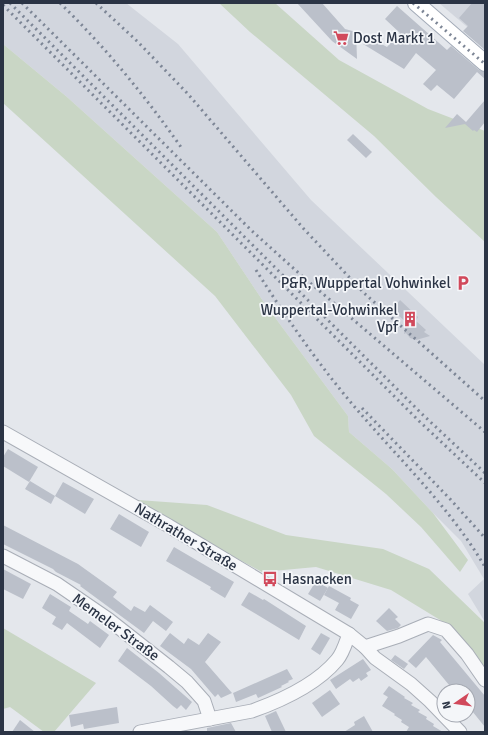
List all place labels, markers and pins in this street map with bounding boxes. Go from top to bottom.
supermarket icon: Dost Markt 1 [332,29,350,47]
place label: Dost Markt 1 [353,29,435,47]
place label: P&R, Wuppertal Vohwinkel [281,274,451,292]
parking icon: P&R, Wuppertal Vohwinkel [454,274,472,292]
place label: Wuppertal-Vohwinkel Vpf [260,301,399,336]
building icon: Wuppertal-Vohwinkel Vpf [401,310,419,328]
bus stop icon: Hasnacken [261,570,279,588]
place label: Hasnacken [282,570,352,588]

